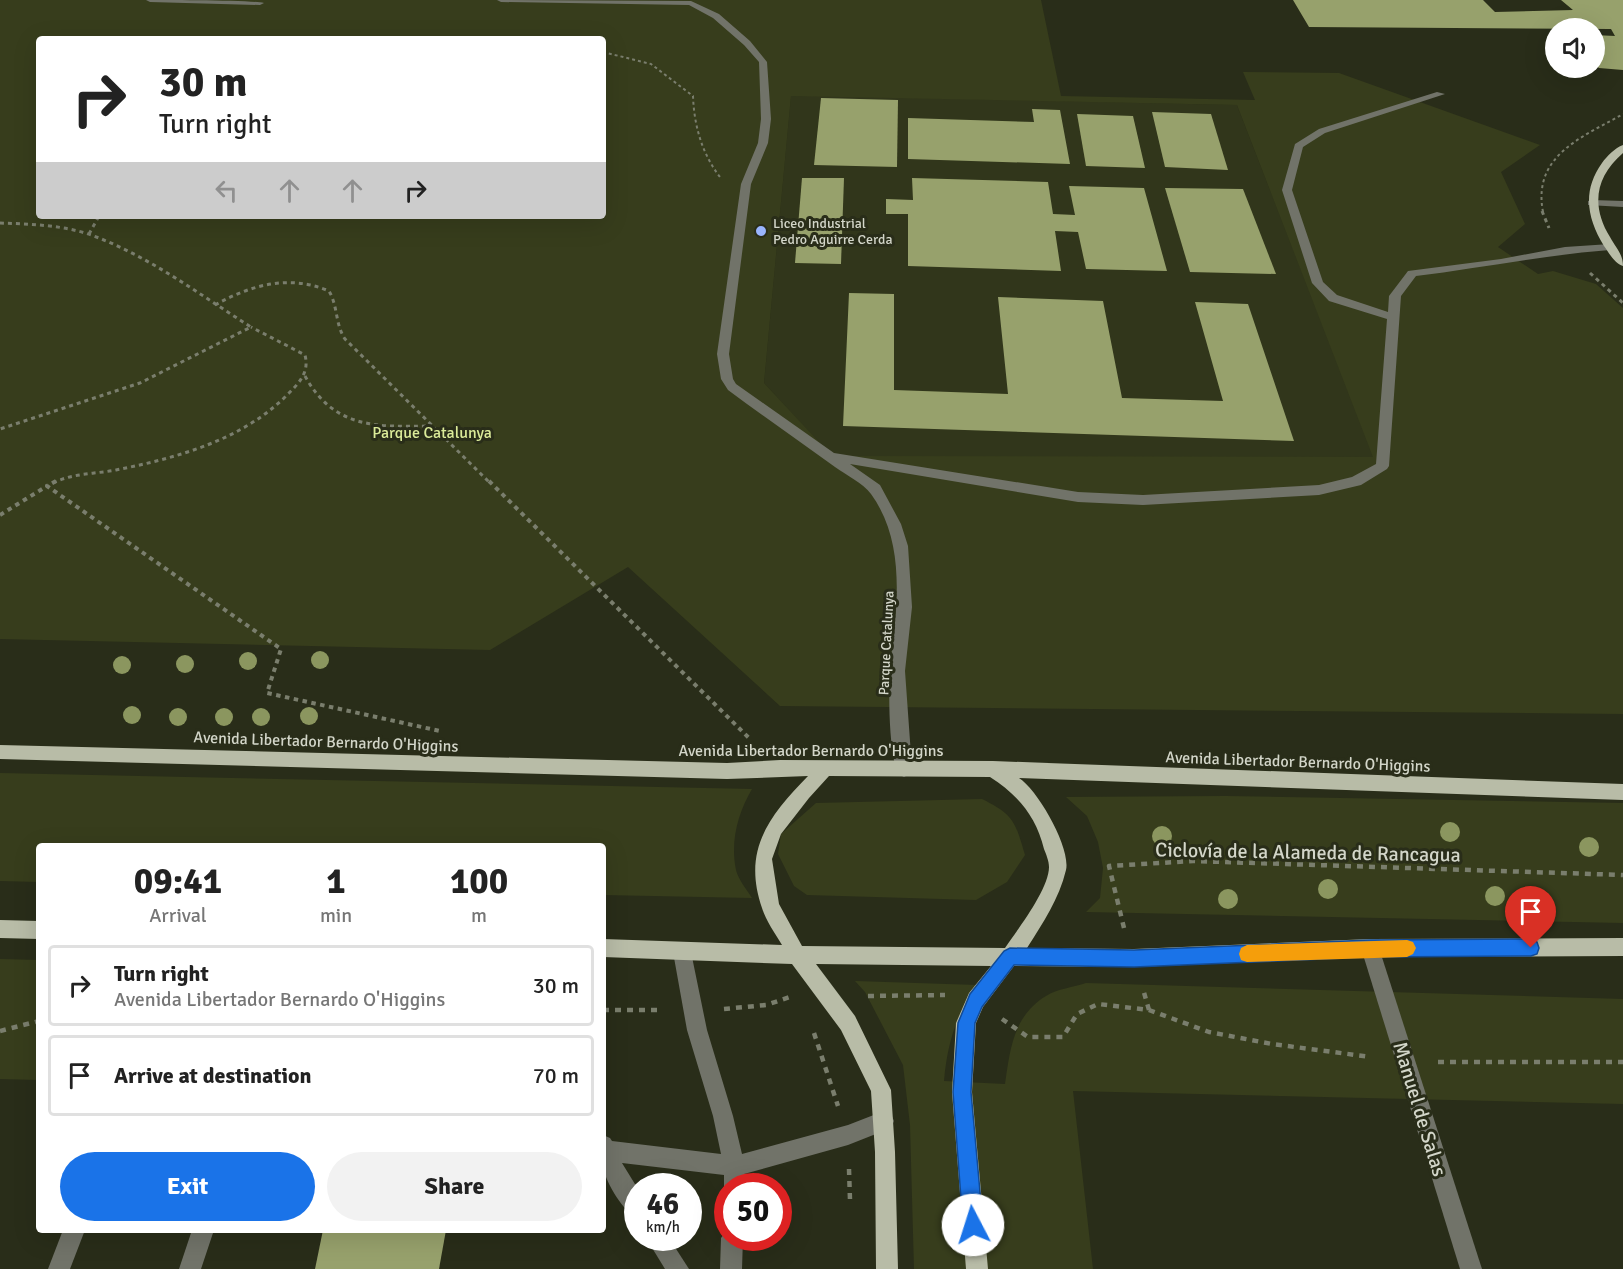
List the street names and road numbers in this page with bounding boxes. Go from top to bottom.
street label: Parque Catalunya [875,590,898,696]
street label: Avenida Libertador Bernardo O'Higgins [193,727,459,757]
street label: Avenida Libertador Bernardo O'Higgins [678,741,944,761]
street label: Avenida Libertador Bernardo O'Higgins [1165,747,1431,777]
street label: Ciclovía de la Alameda de Rancagua [1155,837,1461,868]
street label: Manuel de Salas [1387,1039,1452,1180]

